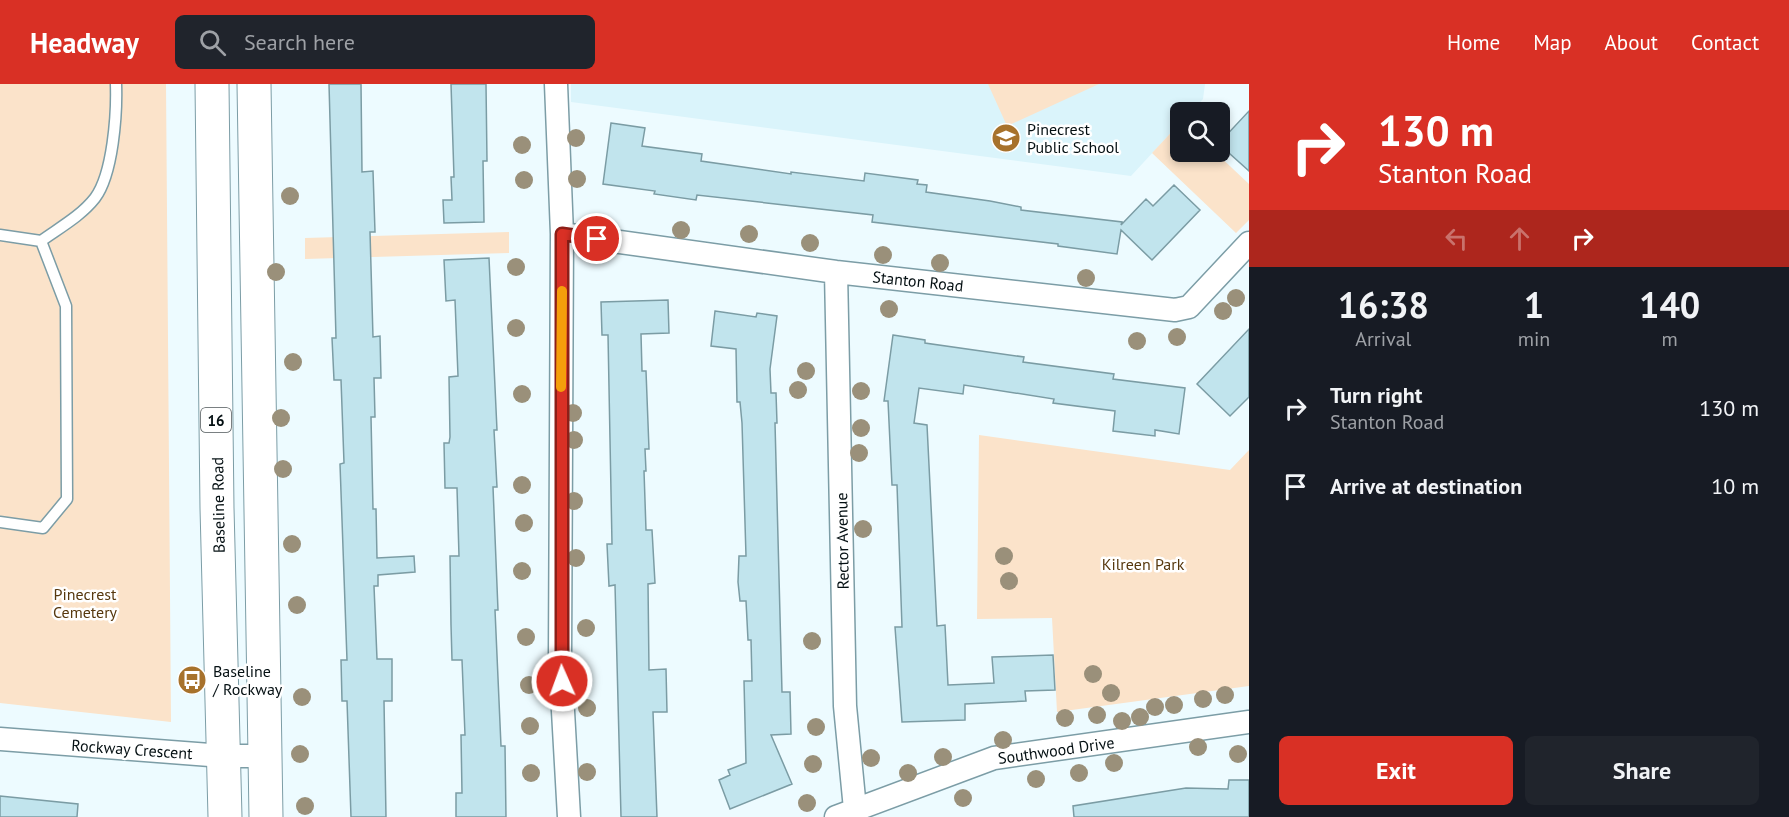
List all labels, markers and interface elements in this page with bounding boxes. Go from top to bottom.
search box [175,15,595,69]
text: Headway [30,24,139,61]
icon: search [196,26,229,59]
text: Search here [244,28,355,56]
text: Home [1447,29,1500,56]
text: Map [1533,29,1572,56]
text: About [1605,29,1658,56]
text: Contact [1691,29,1759,56]
map controls [1170,102,1230,162]
button: search [1170,102,1230,162]
text: 130 m [1378,103,1494,158]
icon: right [1279,108,1357,186]
place label: Pinecrest Public School [1027,119,1119,157]
school or university icon: Pinecrest Public School [990,122,1022,154]
text: Stanton Road [1378,156,1532,190]
pin [571,213,622,264]
icon: arrive [580,222,613,255]
icon: left [1440,222,1473,255]
icon: ahead [1503,222,1536,255]
icon: right [1566,222,1599,255]
street label: Stanton Road [872,266,964,296]
text: 16:38 [1338,281,1429,328]
text: 1 [1524,281,1544,328]
text: 140 [1639,281,1700,328]
text: Arrival [1355,326,1411,352]
text: min [1518,326,1550,352]
text: m [1662,326,1678,352]
text: Turn right [1330,381,1422,409]
icon: right [1279,392,1312,425]
text: 130 m [1699,394,1759,422]
road number: 16 [201,408,231,432]
text: Stanton Road [1330,409,1444,435]
street label: Baseline Road [207,457,229,553]
icon: arrive [1279,470,1312,503]
text: Arrive at destination [1330,472,1522,500]
text: 10 m [1711,472,1759,500]
street label: Rector Avenue [831,492,853,590]
park label: Kilreen Park [1102,554,1185,574]
park label: Pinecrest Cemetery [53,584,118,622]
position arrow [530,649,594,713]
place label: Baseline / Rockway [212,661,283,699]
bus stop icon: Baseline / Rockway [176,664,208,696]
street label: Southwood Drive [996,732,1116,768]
street label: Rockway Crescent [71,735,194,763]
button: Exit [1279,736,1513,805]
button: Share [1525,736,1759,805]

